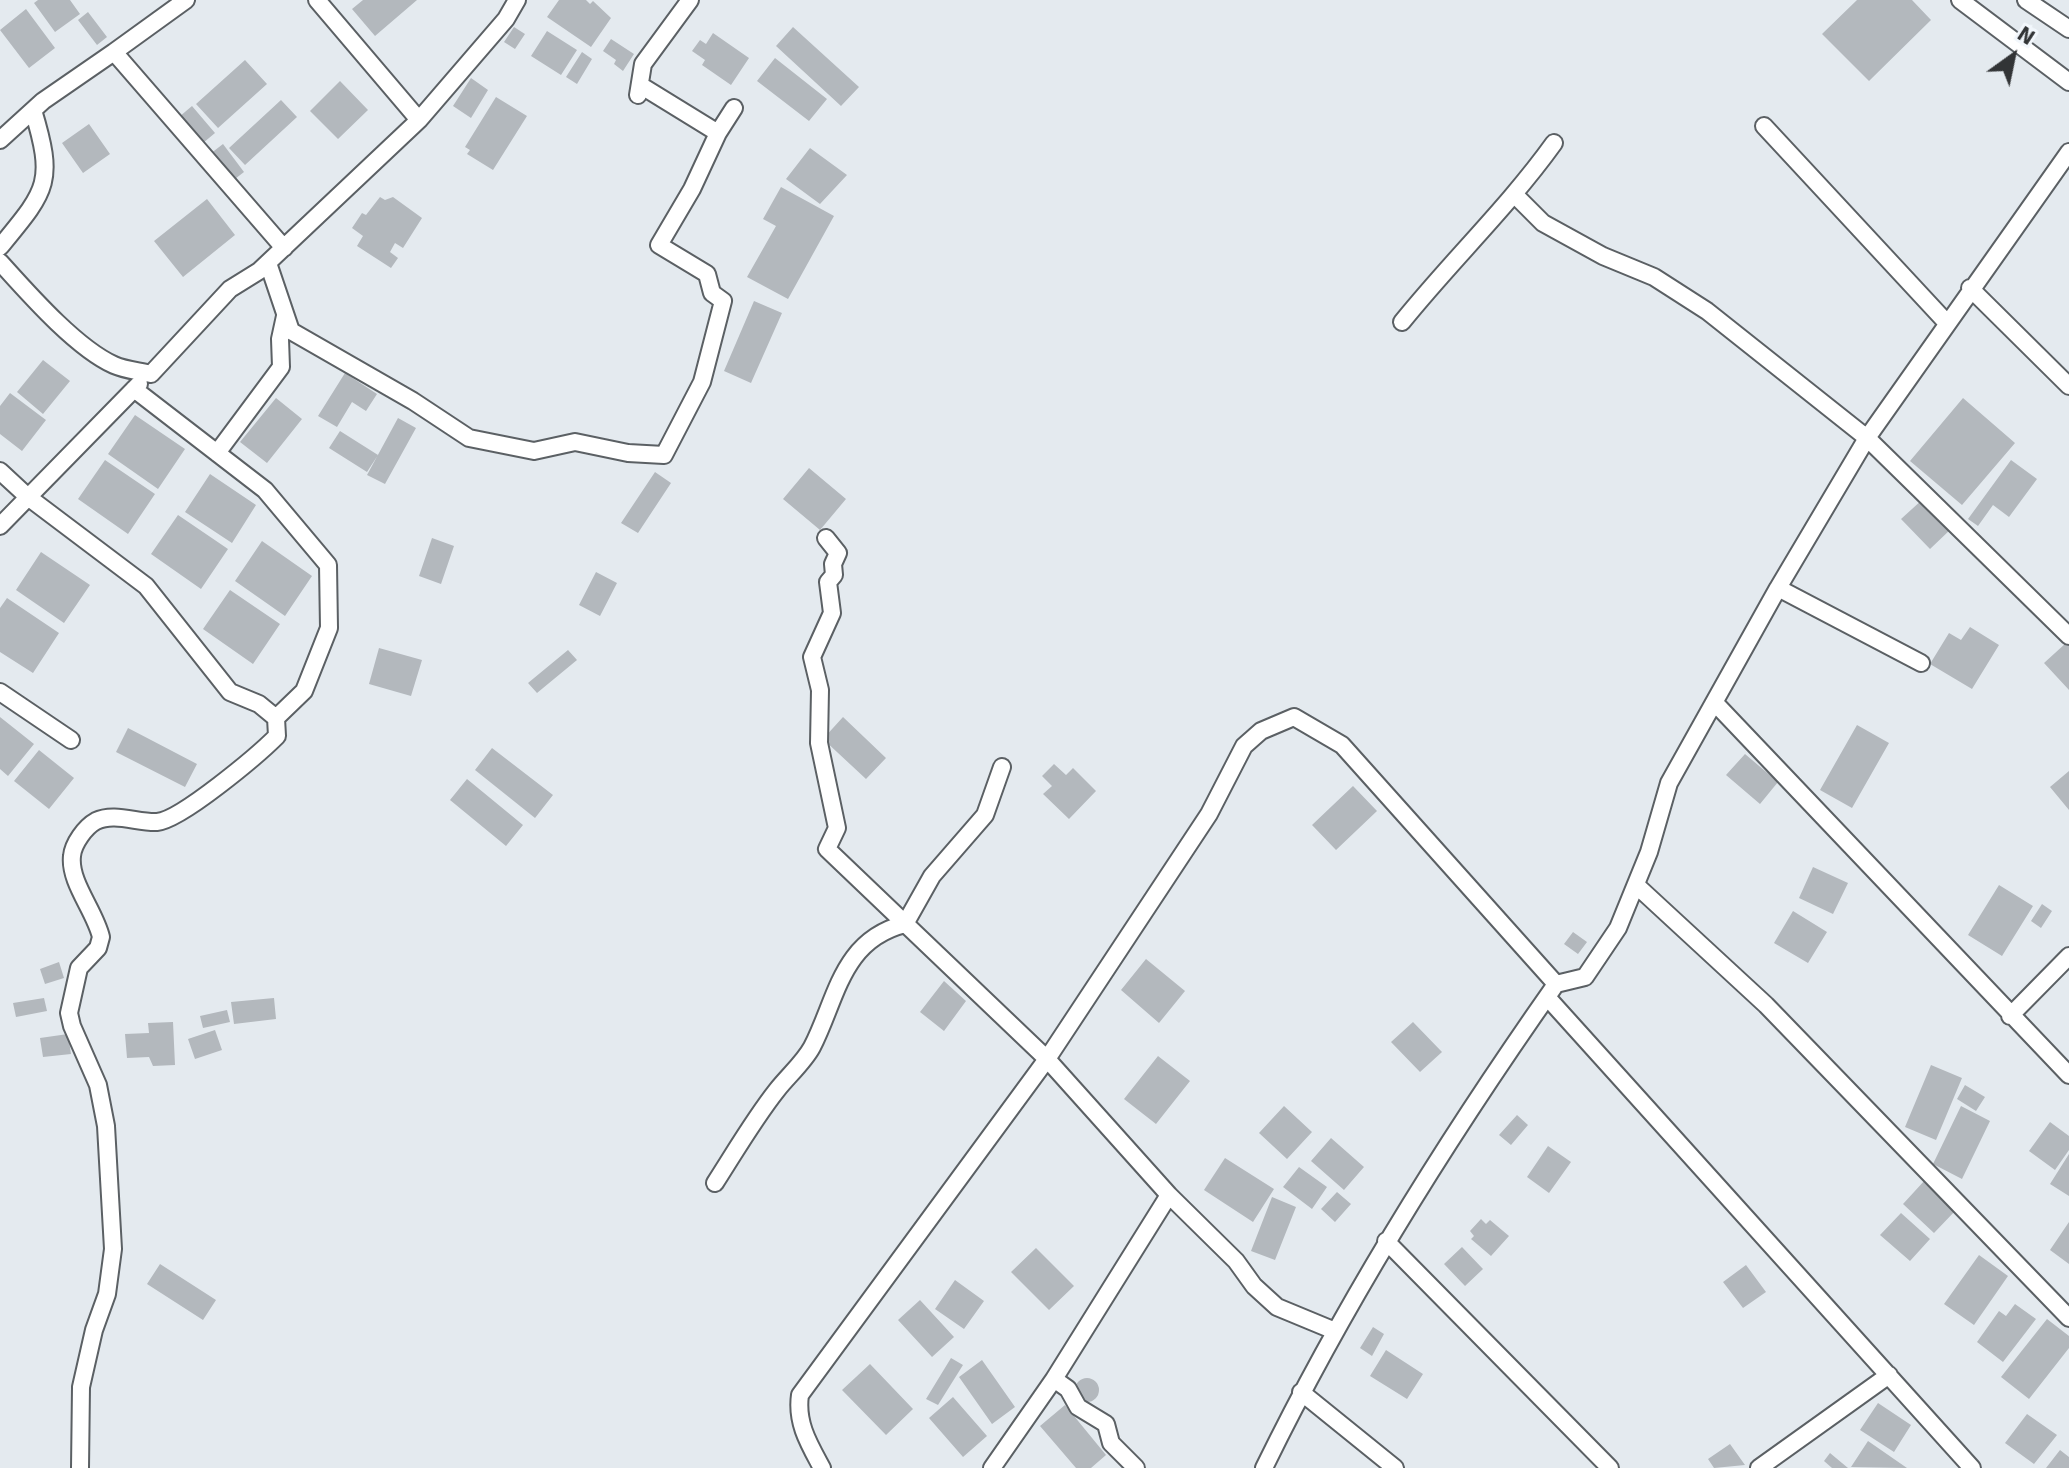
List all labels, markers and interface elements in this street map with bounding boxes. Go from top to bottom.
north arrow [1973,16,2053,96]
text: N [2013,20,2040,51]

